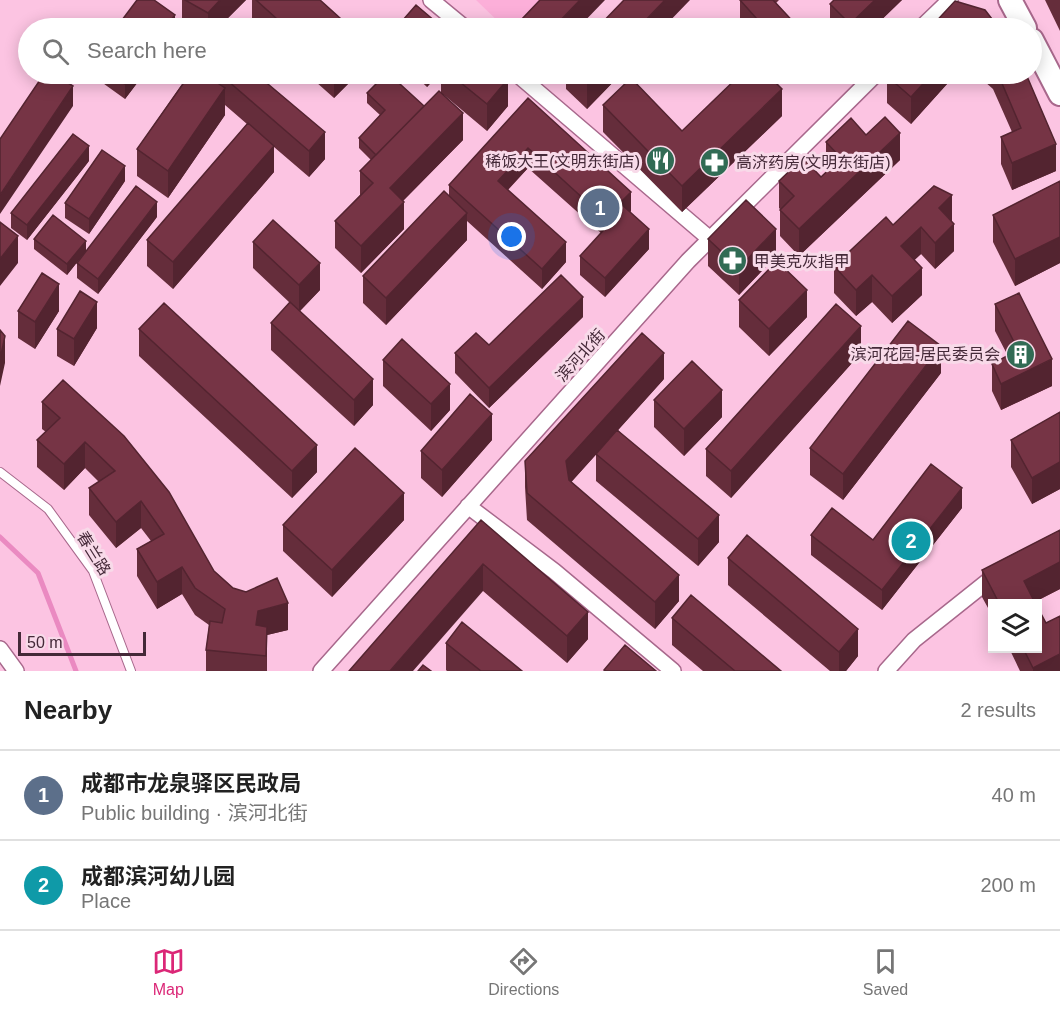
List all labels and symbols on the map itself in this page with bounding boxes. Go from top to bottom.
restaurant icon: 稀饭大王(文明东街店) [645,145,677,177]
pharmacy icon: 高济药房(文明东街店) [699,146,731,178]
place label: 稀饭大王(文明东街店) [485,153,640,170]
place label: 高济药房(文明东街店) [736,154,891,171]
pin: 1 [580,186,620,230]
your location [497,222,526,251]
pharmacy icon: 甲美克灰指甲 [717,245,749,277]
place label: 甲美克灰指甲 [754,253,850,270]
street label: 滨河北街 [553,326,608,385]
building icon: 滨河花园-居民委员会 [1005,338,1037,370]
place label: 滨河花园-居民委员会 [851,346,1000,363]
pin: 2 [892,518,930,564]
street label: 春兰路 [74,528,114,578]
scale bar [18,629,146,656]

